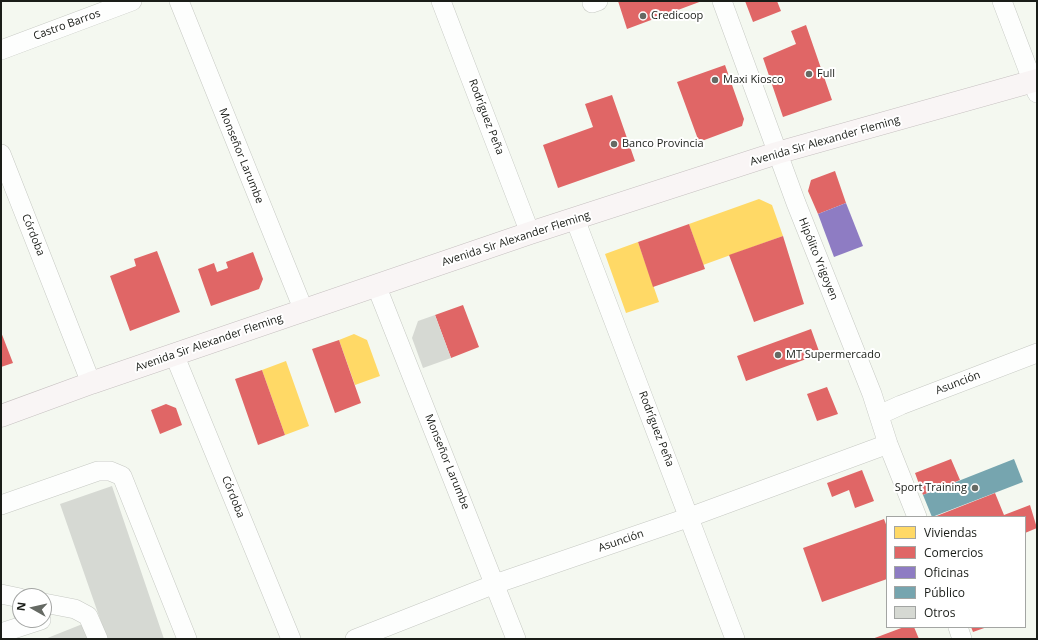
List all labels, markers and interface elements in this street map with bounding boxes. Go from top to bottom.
street label: Castro Barros [32,7,102,43]
place label: Credicoop [651,9,703,23]
marker: Credicoop [638,11,648,21]
place label: Full [817,67,835,81]
marker: Full [804,69,814,79]
place label: Maxi Kiosco [723,73,784,87]
marker: Maxi Kiosco [710,75,720,85]
street label: Rodríguez Peña [466,77,506,157]
street label: Monseñor Larumbe [216,106,266,206]
street label: Avenida Sir Alexander Fleming [749,113,901,169]
place label: Banco Provincia [622,137,704,151]
marker: Banco Provincia [609,139,619,149]
street label: Avenida Sir Alexander Fleming [440,209,592,269]
street label: Córdoba [19,212,47,258]
street label: Hipólito Yrigoyen [795,216,841,302]
street label: Avenida Sir Alexander Fleming [134,312,284,374]
place label: MT Supermercado [786,348,881,362]
marker: MT Supermercado [773,350,783,360]
street label: Asunción [934,368,982,398]
street label: Rodríguez Peña [636,389,676,469]
street label: Monseñor Larumbe [422,412,472,512]
street label: Córdoba [219,474,247,520]
place label: Sport Training [895,481,967,495]
marker: Sport Training [970,483,980,493]
legend [886,516,1026,628]
text: Viviendas [924,524,977,541]
street label: Asunción [597,527,645,555]
text: Comercios [924,544,983,561]
text: Oficinas [924,564,969,581]
text: Público [924,584,965,601]
north arrow [12,588,52,628]
text: N [13,601,29,612]
text: Otros [924,604,955,621]

